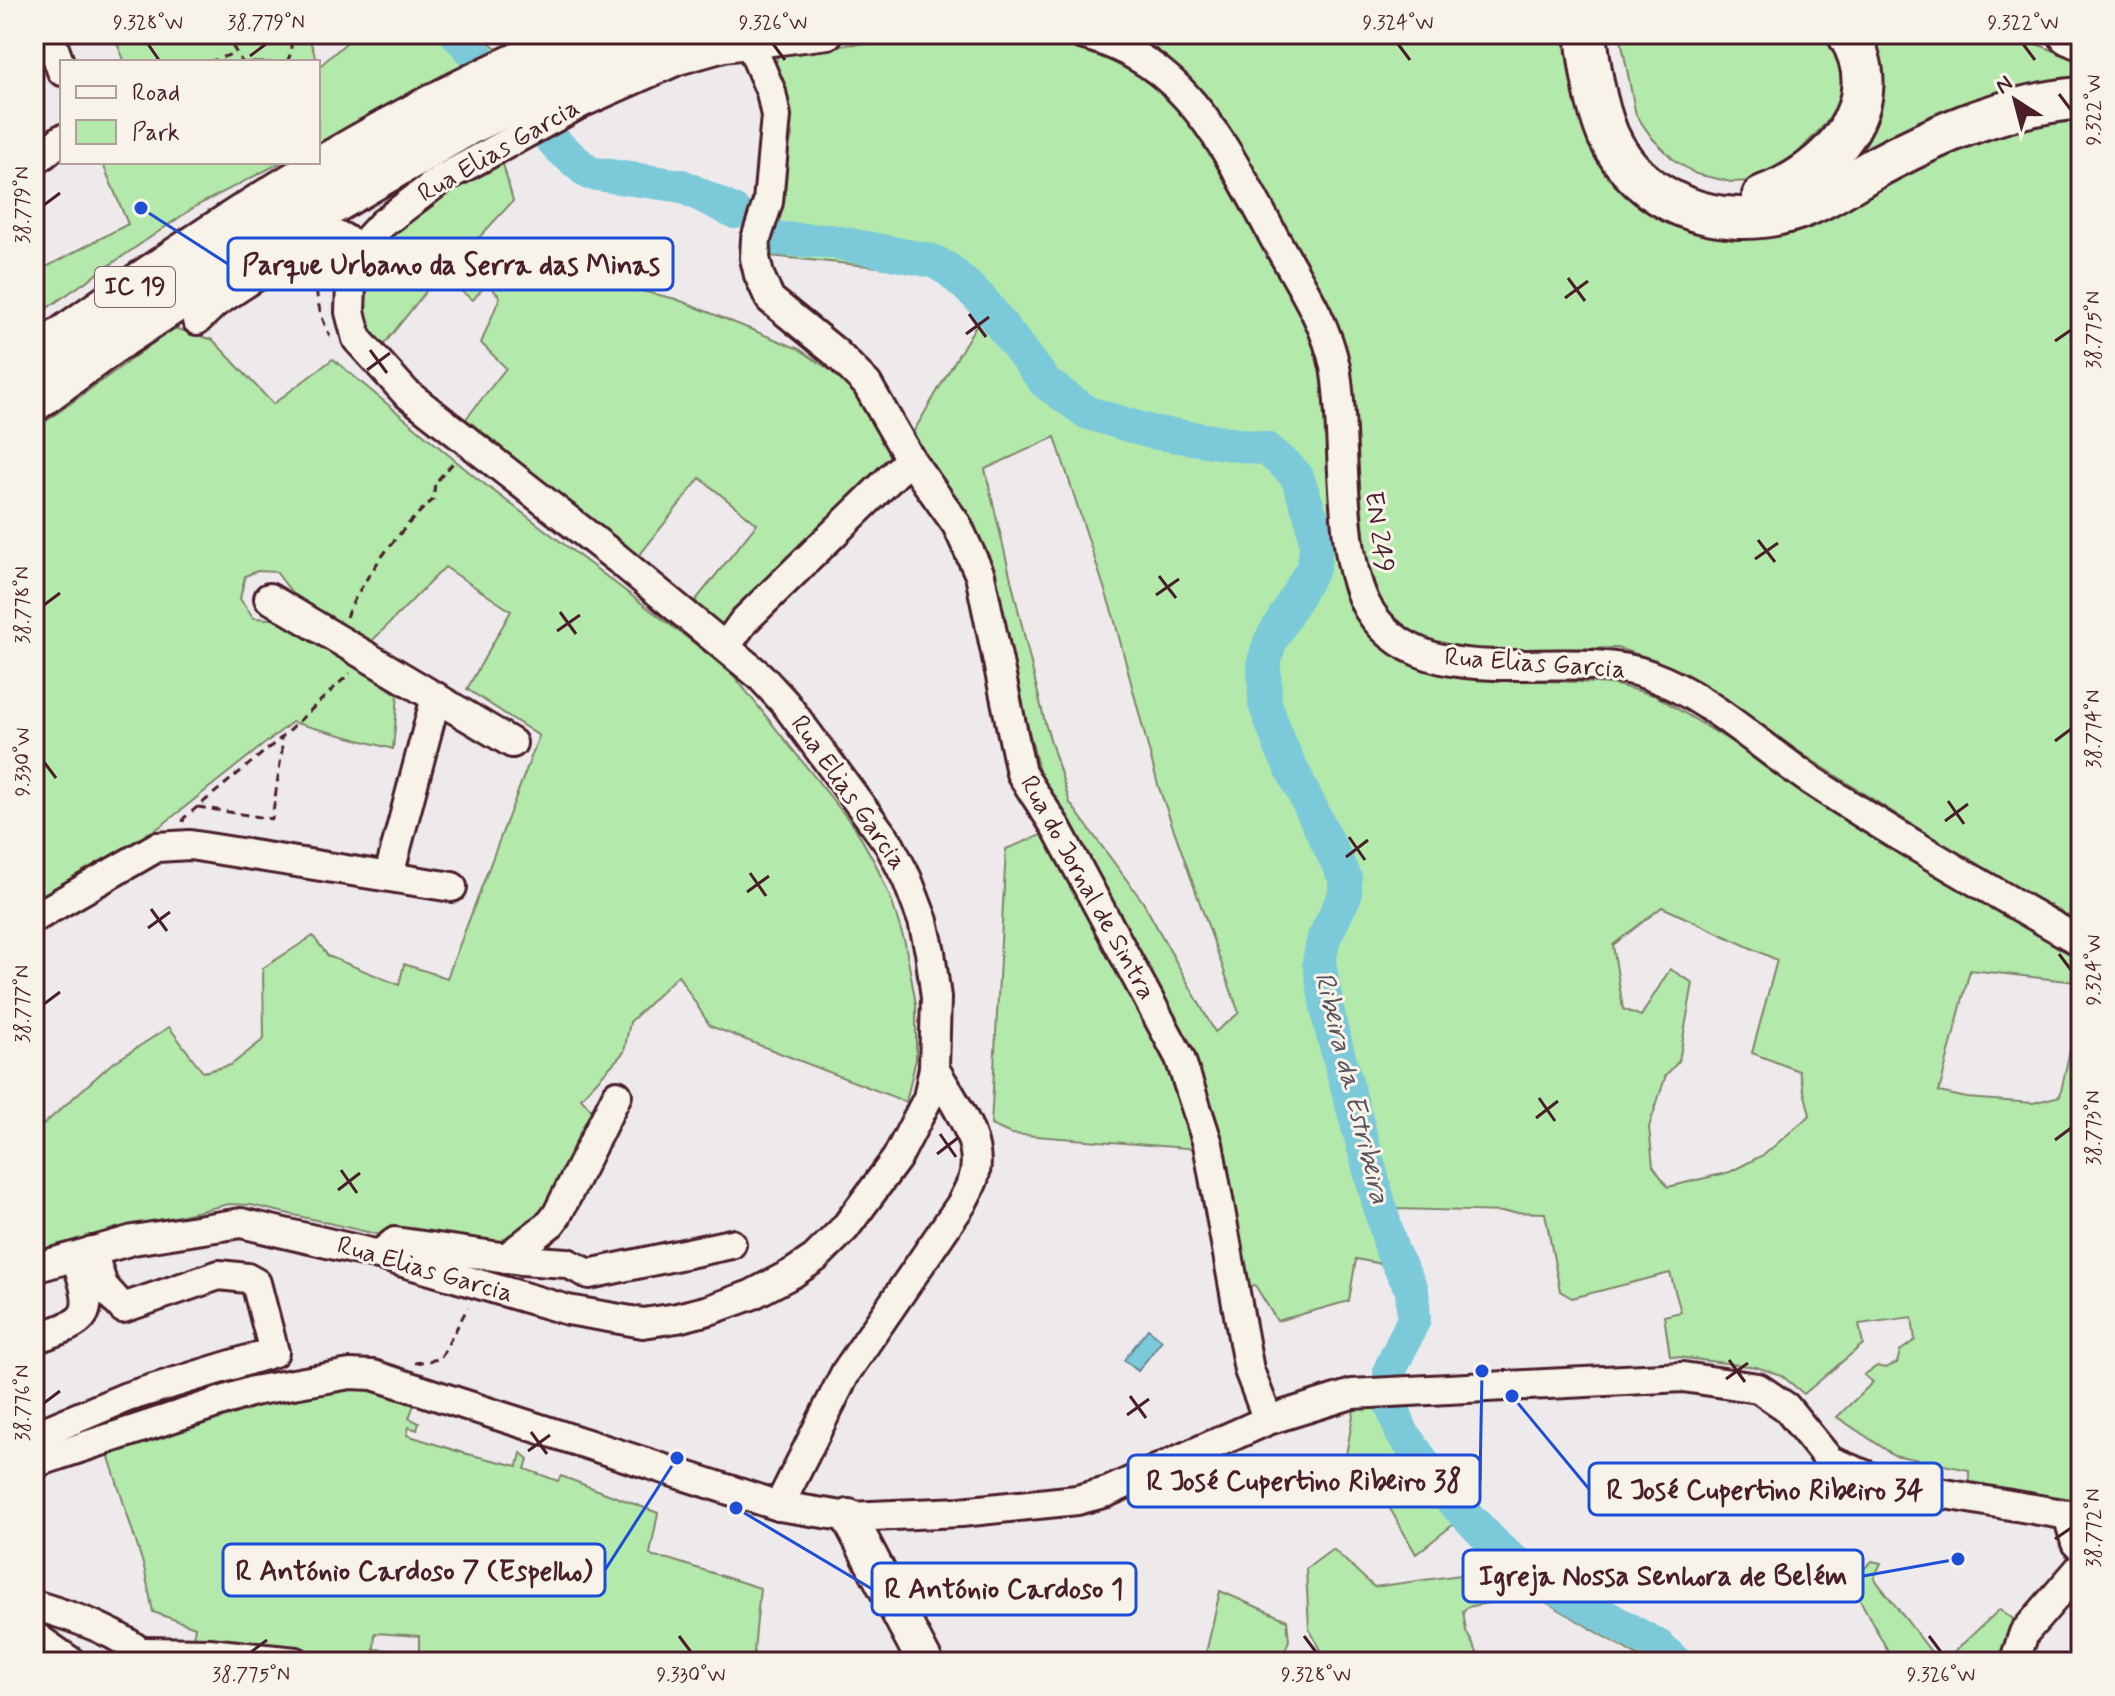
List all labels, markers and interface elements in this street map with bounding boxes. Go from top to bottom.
text: 9.328°W [113,10,183,37]
text: 38.779°N [227,10,305,37]
text: 9.326°W [739,10,807,37]
text: 9.324°W [1363,10,1433,37]
text: 9.322°W [1988,10,2058,37]
legend [60,60,320,164]
north arrow [1975,60,2055,140]
text: N [1990,70,2019,101]
text: 9.322°W [2081,75,2108,145]
text: Road [132,78,180,109]
street label: Rua Elias Garcia [412,91,586,211]
text: Park [132,118,180,149]
text: 38.779°N [10,166,37,244]
callout: Parque Urbano da Serra das Minas [228,238,673,290]
text: Parque Urbano da Serra das Minas [242,248,660,285]
road number: IC 19 [95,267,175,307]
text: 38.775°N [2081,291,2108,369]
street label: EN 249 [1355,489,1401,575]
text: 38.778°N [10,566,37,644]
street label: Rua Elias Garcia [1443,641,1627,687]
text: 38.774°N [2081,690,2108,768]
street label: Rua Elias Garcia [782,709,914,877]
text: 9.330°W [10,728,37,796]
street label: Rua do Jornal de Sintra [1011,770,1163,1006]
text: 9.324°W [2081,935,2108,1005]
text: 38.777°N [10,965,37,1043]
water label: Ribeira da Estribeira [1304,968,1398,1208]
text: 38.773°N [2081,1090,2108,1166]
street label: Rua Elias Garcia [333,1229,517,1311]
text: 38.776°N [10,1365,37,1441]
callout: R José Cupertino Ribeiro 38 [1128,1455,1480,1507]
callout: R José Cupertino Ribeiro 34 [1589,1463,1942,1515]
text: R José Cupertino Ribeiro 38 [1146,1464,1462,1501]
text: R José Cupertino Ribeiro 34 [1607,1473,1923,1510]
text: 38.772°N [2081,1489,2108,1567]
callout: R António Cardoso 7 (Espelho) [223,1544,605,1596]
callout: Igreja Nossa Senhora de Belém [1463,1550,1863,1602]
text: R António Cardoso 7 (Espelho) [236,1554,592,1591]
text: Igreja Nossa Senhora de Belém [1479,1559,1847,1597]
callout: R António Cardoso 1 [872,1563,1136,1615]
text: R António Cardoso 1 [884,1572,1124,1609]
text: 38.775°N [212,1662,290,1689]
text: 9.330°W [657,1662,725,1689]
text: 9.328°W [1281,1662,1351,1689]
text: 9.326°W [1907,1662,1975,1689]

